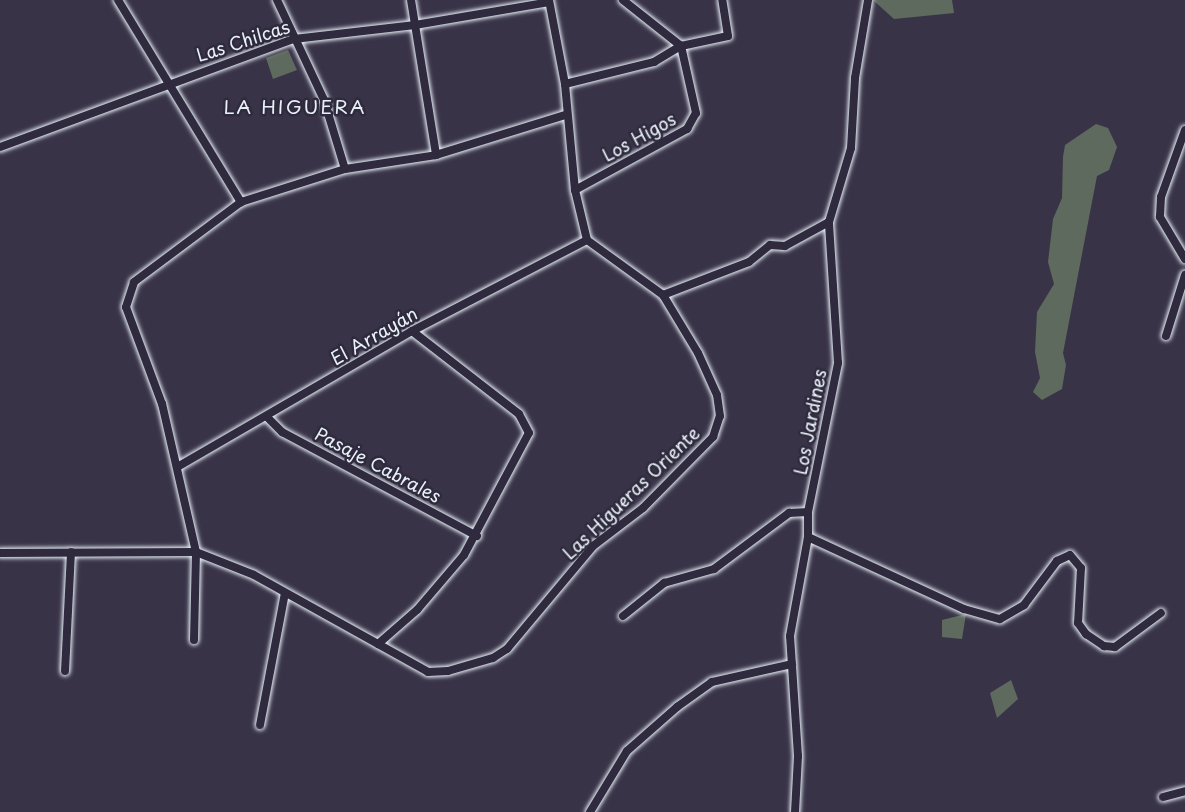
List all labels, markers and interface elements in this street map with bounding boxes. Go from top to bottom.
street label: Las Chilcas [193,16,293,66]
district label: LA HIGUERA [225,96,365,118]
street label: Los Higos [598,108,680,166]
street label: El Arrayán [327,303,421,369]
street label: Los Jardines [789,367,831,477]
street label: Las Higueras Oriente [558,422,704,564]
street label: Pasaje Cabrales [312,423,444,507]

